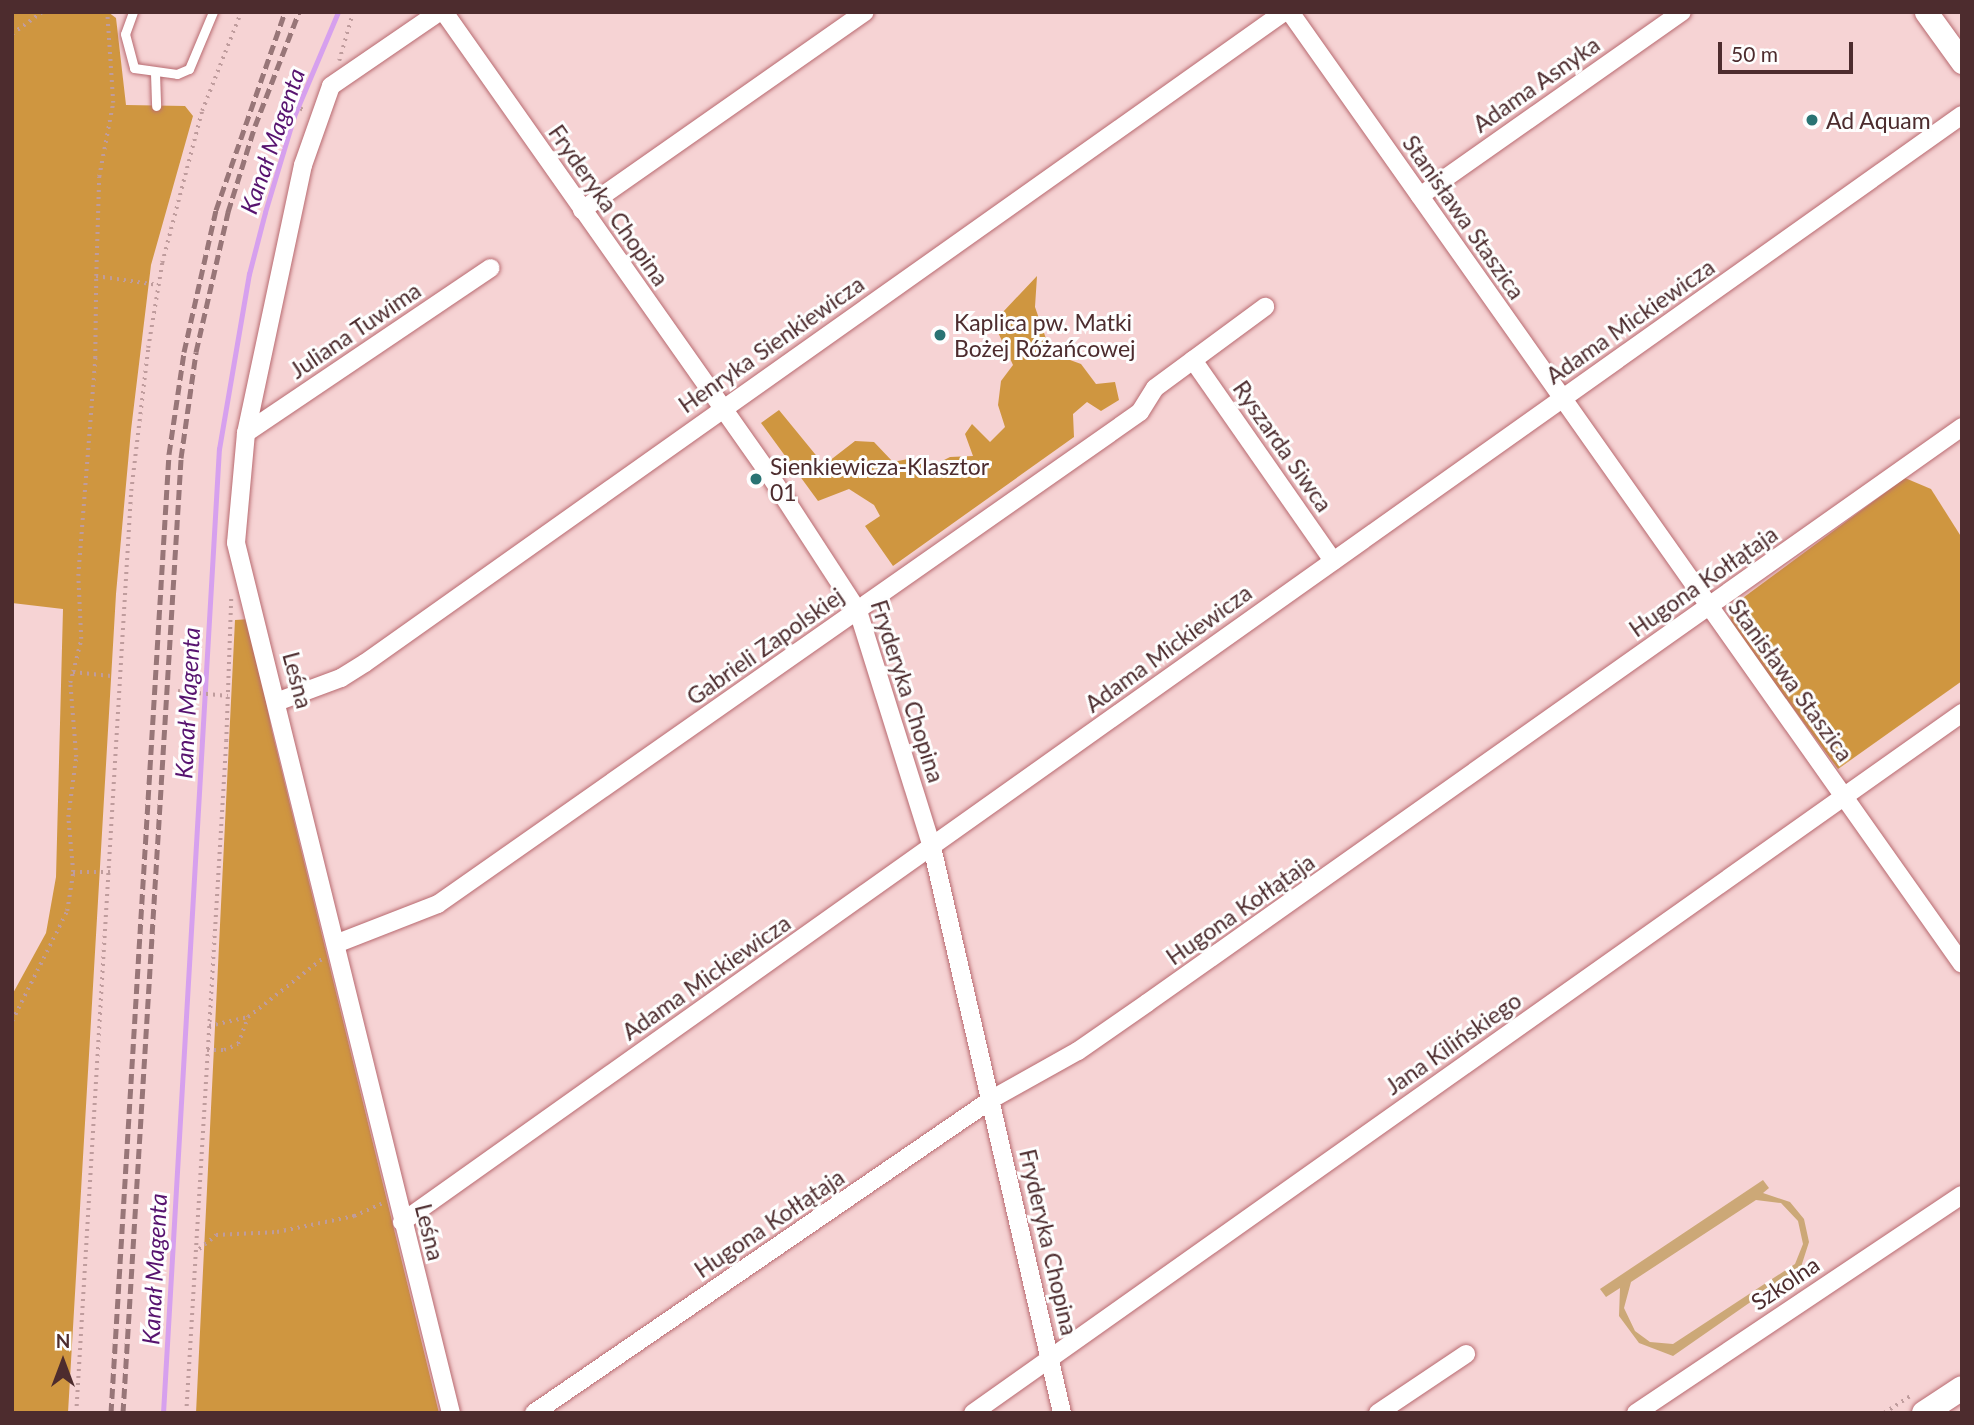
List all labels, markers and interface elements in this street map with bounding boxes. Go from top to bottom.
scale bar [1722,28,1857,72]
street label: Adama Asnyka [1467,30,1605,138]
text: 50 m [1731,41,1778,66]
water label: Kanał Magenta [234,64,310,218]
place label: Ad Aquam [1826,106,1931,134]
marker: Ad Aquam [1804,112,1820,128]
street label: Fryderyka Chopina [543,119,675,291]
street label: Stanisława Staszica [1397,130,1531,304]
street label: Adama Mickiewicza [1541,253,1719,389]
street label: Henryka Sienkiewicza [673,270,869,418]
street label: Juliana Tuwima [284,276,426,384]
place label: Kaplica pw. Matki Bożej Różańcowej [954,308,1136,362]
marker: Kaplica pw. Matki Bożej Różańcowej [932,327,948,343]
street label: Ryszarda Siwca [1228,375,1338,517]
place label: Sienkiewicza-Klasztor 01 [770,452,989,506]
marker: Sienkiewicza-Klasztor 01 [748,471,764,487]
street label: Hugona Kołłątaja [1624,520,1782,642]
street label: Adama Mickiewicza [1079,578,1257,718]
street label: Gabrieli Zapolskiej [681,582,849,710]
street label: Stanisława Staszica [1723,594,1859,766]
street label: Fryderyka Chopina [866,596,950,786]
water label: Kanał Magenta [169,626,205,780]
street label: Leśna [277,649,319,711]
street label: Hugona Kołłątaja [1161,848,1319,970]
street label: Adama Mickiewicza [617,909,795,1045]
street label: Jana Kilińskiego [1380,986,1526,1100]
street label: Fryderyka Chopina [1014,1146,1084,1338]
street label: Hugona Kołłątaja [689,1163,849,1283]
water label: Kanał Magenta [136,1192,172,1346]
street label: Leśna [410,1201,450,1263]
street label: Szkolna [1746,1250,1824,1316]
north arrow [28,1327,98,1397]
text: N [56,1329,70,1352]

